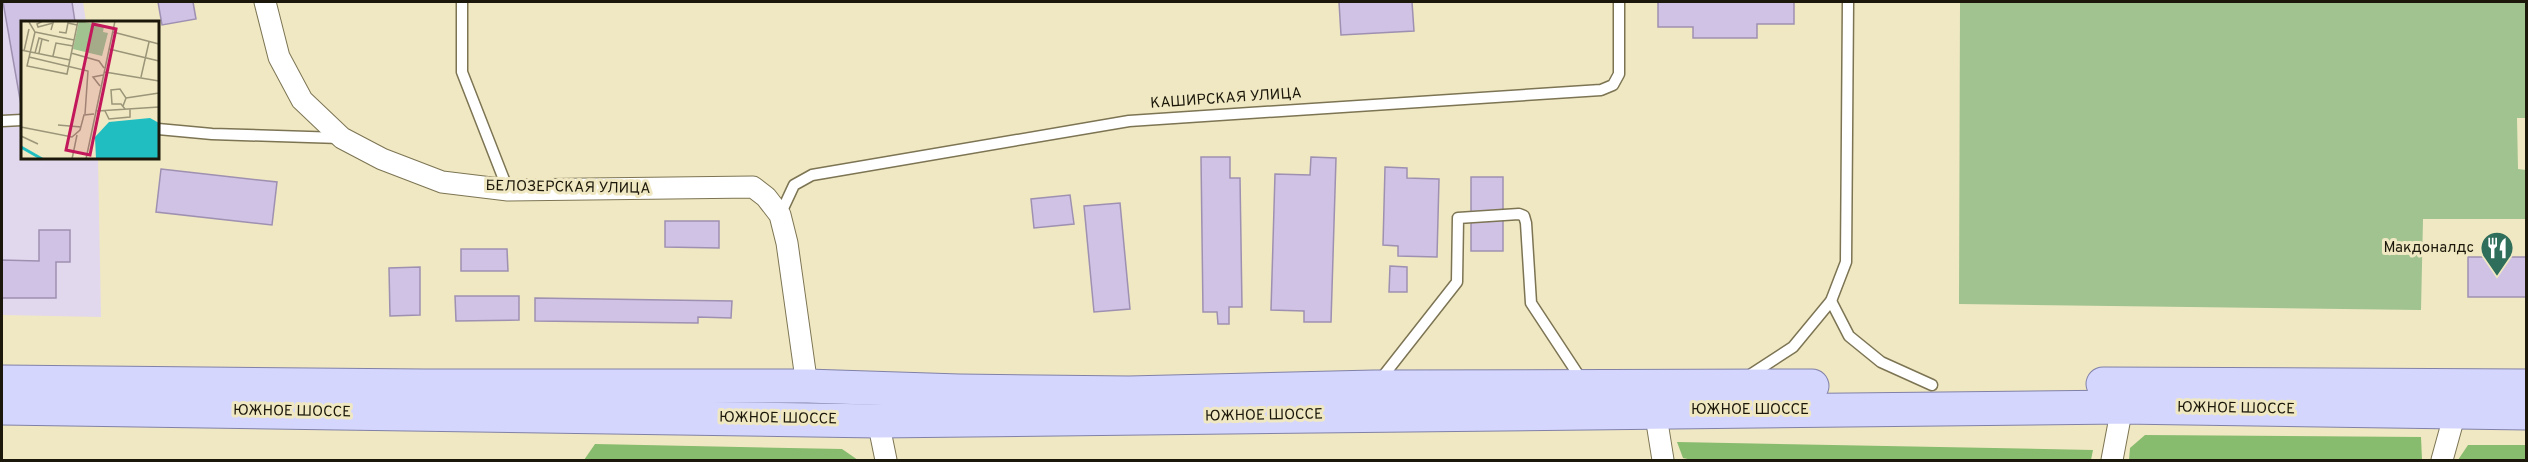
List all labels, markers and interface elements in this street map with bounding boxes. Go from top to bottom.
inset map [21,21,159,159]
street label: КАШИРСКАЯ УЛИЦА [1150,84,1302,114]
street label: БЕЛОЗЕРСКАЯ УЛИЦА [485,177,651,199]
restaurant icon: Макдоналдс [2479,230,2515,277]
place label: Макдоналдс [2383,239,2474,258]
street label: ЮЖНОЕ ШОССЕ [2177,398,2295,420]
street label: ЮЖНОЕ ШОССЕ [233,401,351,423]
street label: ЮЖНОЕ ШОССЕ [1691,401,1809,420]
street label: ЮЖНОЕ ШОССЕ [1205,405,1323,427]
street label: ЮЖНОЕ ШОССЕ [719,408,837,430]

